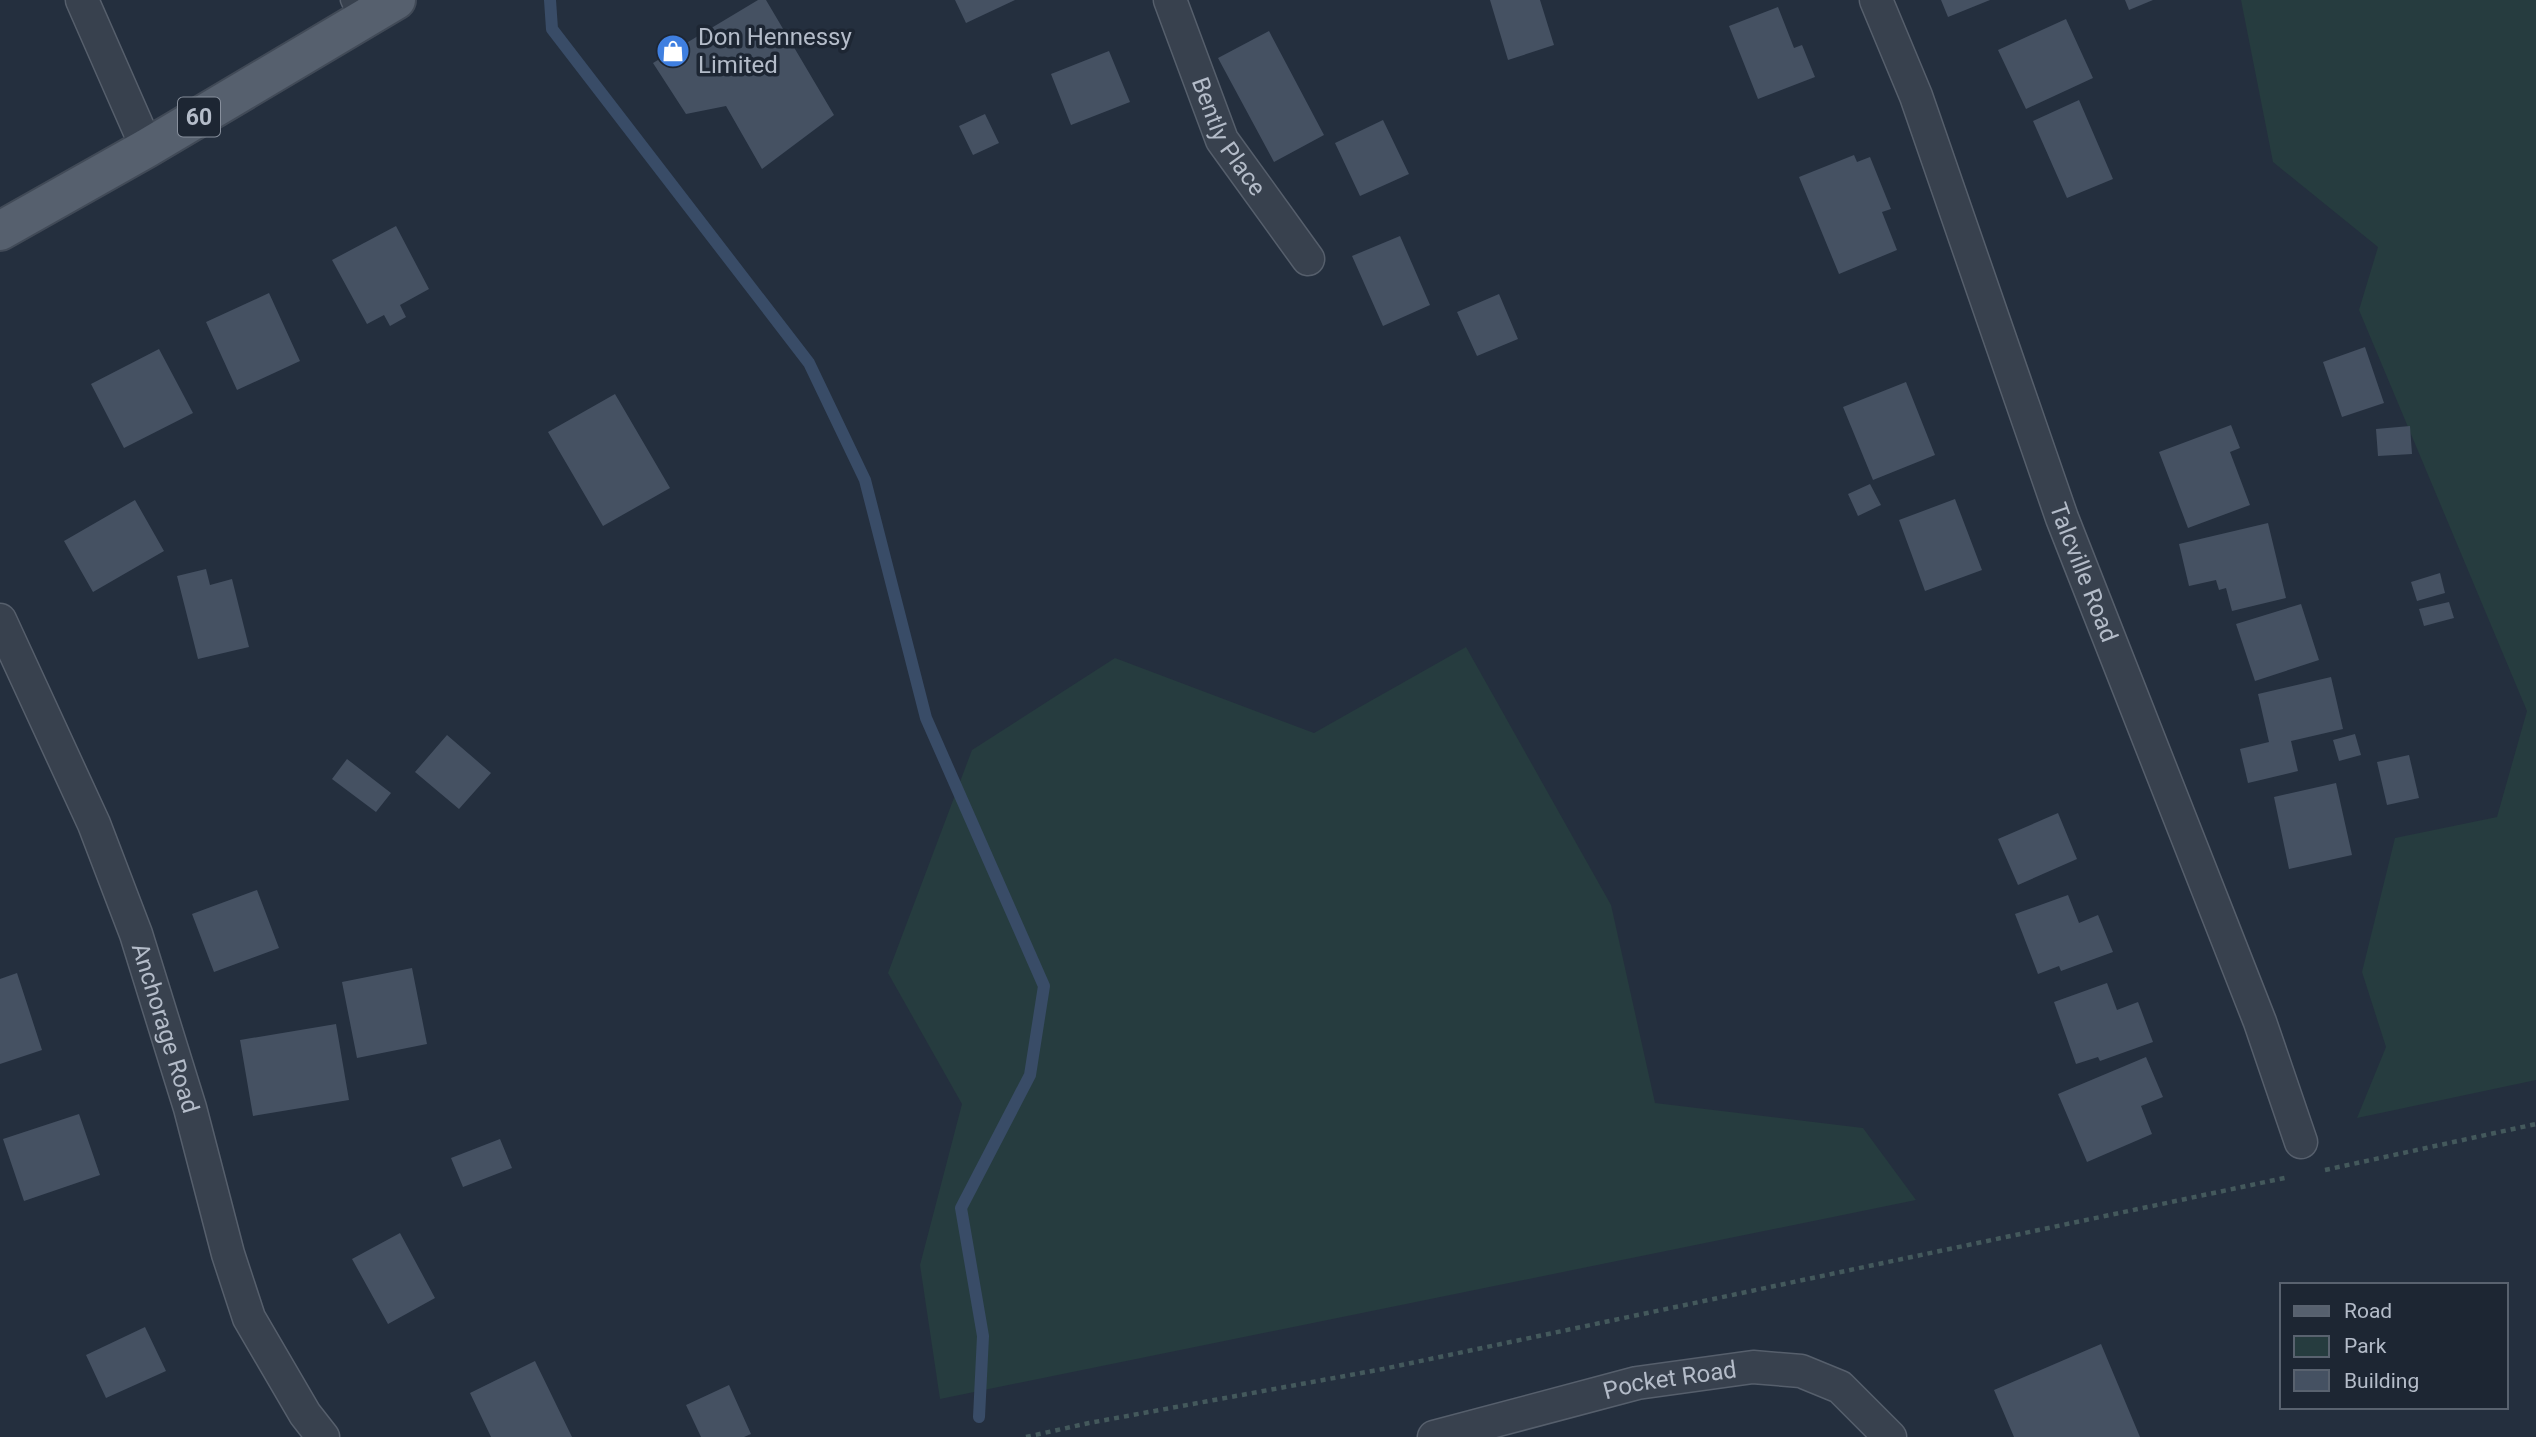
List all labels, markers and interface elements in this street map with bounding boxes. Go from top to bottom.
place label: Don Hennessy Limited [698,23,853,79]
shop icon: Don Hennessy Limited [654,32,692,70]
street label: Bently Place [1186,73,1272,201]
road number: 60 [178,98,220,136]
street label: Talcville Road [2044,499,2123,646]
street label: Anchorage Road [126,940,205,1117]
legend [2280,1283,2508,1409]
text: Road [2344,1299,2392,1323]
text: Park [2344,1334,2387,1358]
street label: Pocket Road [1600,1355,1738,1405]
text: Building [2344,1369,2419,1393]

